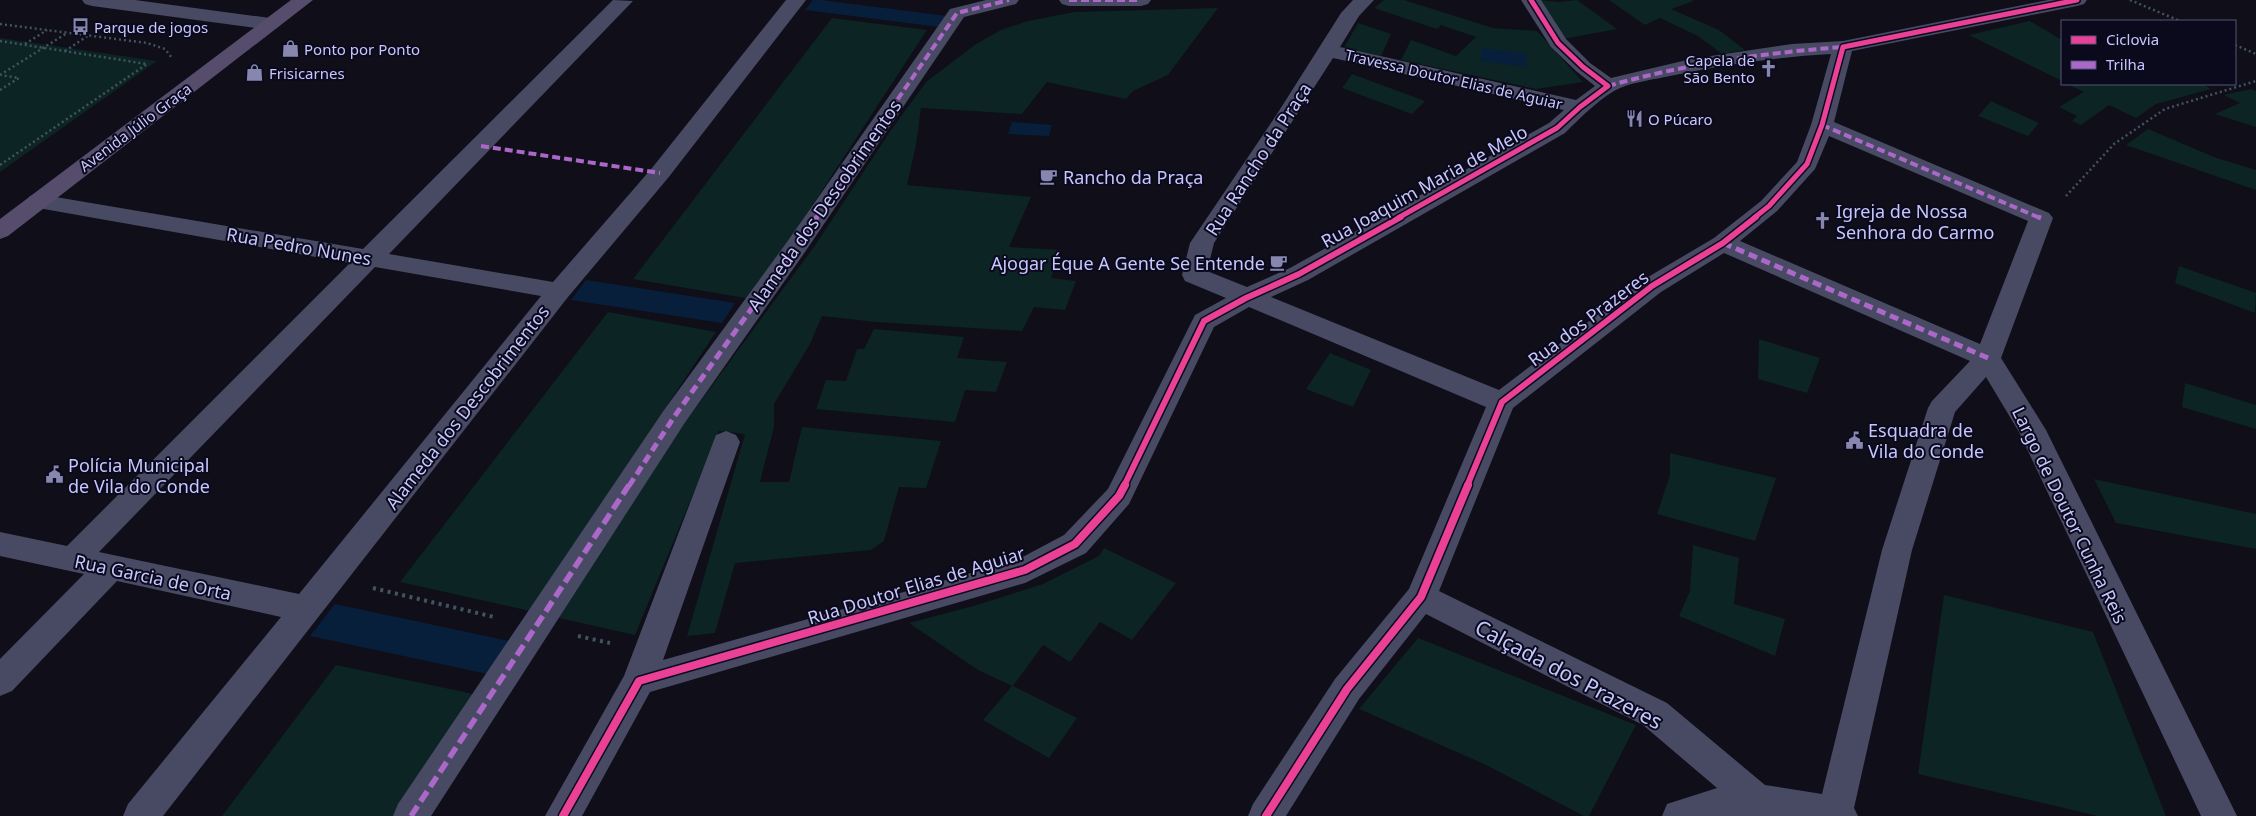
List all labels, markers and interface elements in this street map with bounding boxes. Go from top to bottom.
bus stop icon: Parque de jogos [70,17,90,37]
place label: Parque de jogos [94,17,208,37]
legend [2061,20,2236,85]
text: Ciclovia [2106,29,2159,49]
shop icon: Ponto por Ponto [280,39,300,59]
place label: Ponto por Ponto [304,39,420,59]
street label: Travessa Doutor Elias de Aguiar [1343,44,1565,114]
place label: Capela de São Bento [1683,50,1755,87]
text: Trilha [2106,54,2145,74]
church icon: Capela de São Bento [1759,59,1779,79]
shop icon: Frisicarnes [245,63,265,83]
place label: Frisicarnes [269,63,345,83]
street label: Avenida Júlio Graça [75,78,195,176]
street label: Rua Rancho da Praça [1200,78,1316,240]
street label: Alameda dos Descobrimentos [742,94,906,316]
restaurant icon: O Púcaro [1624,109,1644,129]
place label: O Púcaro [1648,109,1713,129]
street label: Rua Joaquim Maria de Melo [1316,119,1532,253]
place label: Rancho da Praça [1063,165,1203,189]
cafe icon: Rancho da Praça [1039,167,1059,187]
place label: Igreja de Nossa Senhora do Carmo [1836,199,1994,244]
church icon: Igreja de Nossa Senhora do Carmo [1812,211,1832,231]
street label: Rua Pedro Nunes [225,221,373,271]
place label: Ajogar Éque A Gente Se Entende [991,251,1265,275]
cafe icon: Ajogar Éque A Gente Se Entende [1269,253,1289,273]
street label: Rua dos Prazeres [1523,265,1653,371]
street label: Alameda dos Descobrimentos [380,300,554,514]
street label: Largo de Doutor Cunha Reis [2007,403,2133,627]
place label: Esquadra de Vila do Conde [1868,418,1984,463]
public building icon: Esquadra de Vila do Conde [1844,430,1864,450]
place label: Polícia Municipal de Vila do Conde [68,453,210,498]
public building icon: Polícia Municipal de Vila do Conde [44,465,64,485]
street label: Rua Doutor Elias de Aguiar [804,540,1028,630]
street label: Rua Garcia de Orta [73,549,233,605]
street label: Calçada dos Prazeres [1470,613,1668,735]

